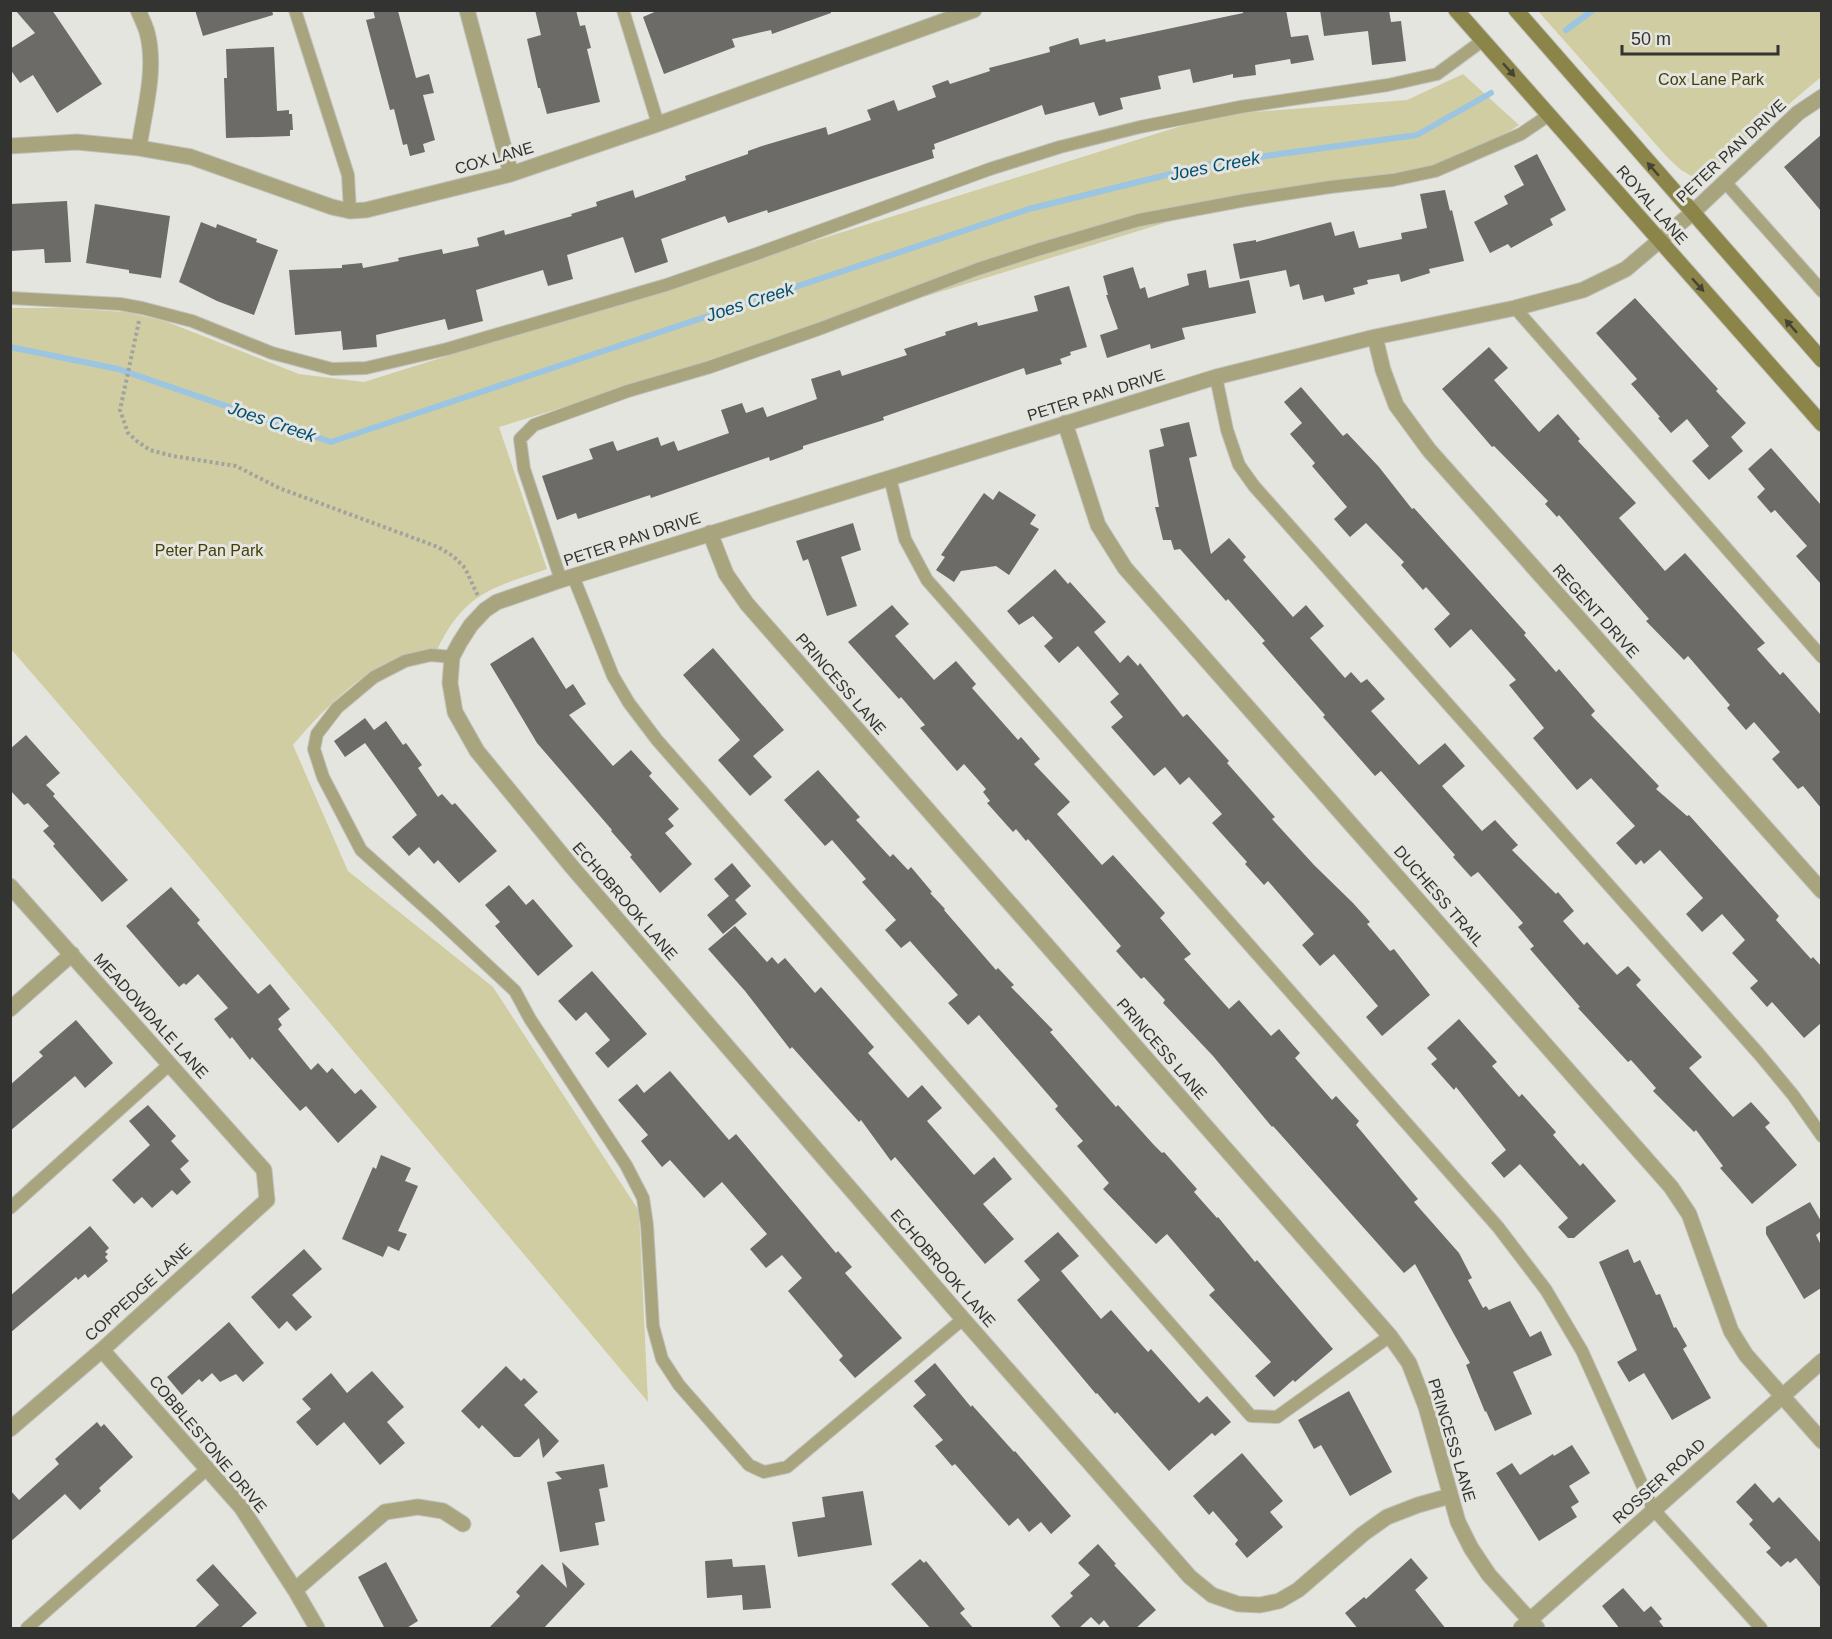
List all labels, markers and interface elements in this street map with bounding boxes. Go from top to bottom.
scale bar [1622,18,1778,56]
text: 50 m [1631,29,1671,49]
one-way arrow [1502,62,1516,77]
park label: Cox Lane Park [1658,71,1765,88]
street label: PETER PAN DRIVE [1673,96,1789,206]
street label: COX LANE [453,139,535,177]
water label: Joes Creek [1167,147,1263,185]
street label: ROYAL LANE [1613,162,1691,248]
one-way arrow [1647,162,1660,177]
one-way arrow [1691,277,1704,292]
water label: Joes Creek [703,278,797,326]
one-way arrow [1785,319,1798,334]
street label: PETER PAN DRIVE [1025,366,1167,424]
water label: Joes Creek [225,397,319,447]
street label: PETER PAN DRIVE [561,509,703,569]
park label: Peter Pan Park [155,542,264,559]
street label: REGENT DRIVE [1550,561,1642,661]
street label: PRINCESS LANE [793,630,889,738]
street label: ECHOBROOK LANE [569,839,681,963]
street label: DUCHESS TRAIL [1391,842,1487,950]
street label: MEADOWDALE LANE [91,950,211,1082]
street label: PRINCESS LANE [1114,995,1210,1103]
street label: ECHOBROOK LANE [887,1206,999,1330]
street label: COPPEDGE LANE [81,1240,195,1344]
street label: COBBLESTONE DRIVE [146,1372,270,1516]
street label: PRINCESS LANE [1425,1376,1479,1504]
street label: ROSSER ROAD [1609,1435,1709,1527]

